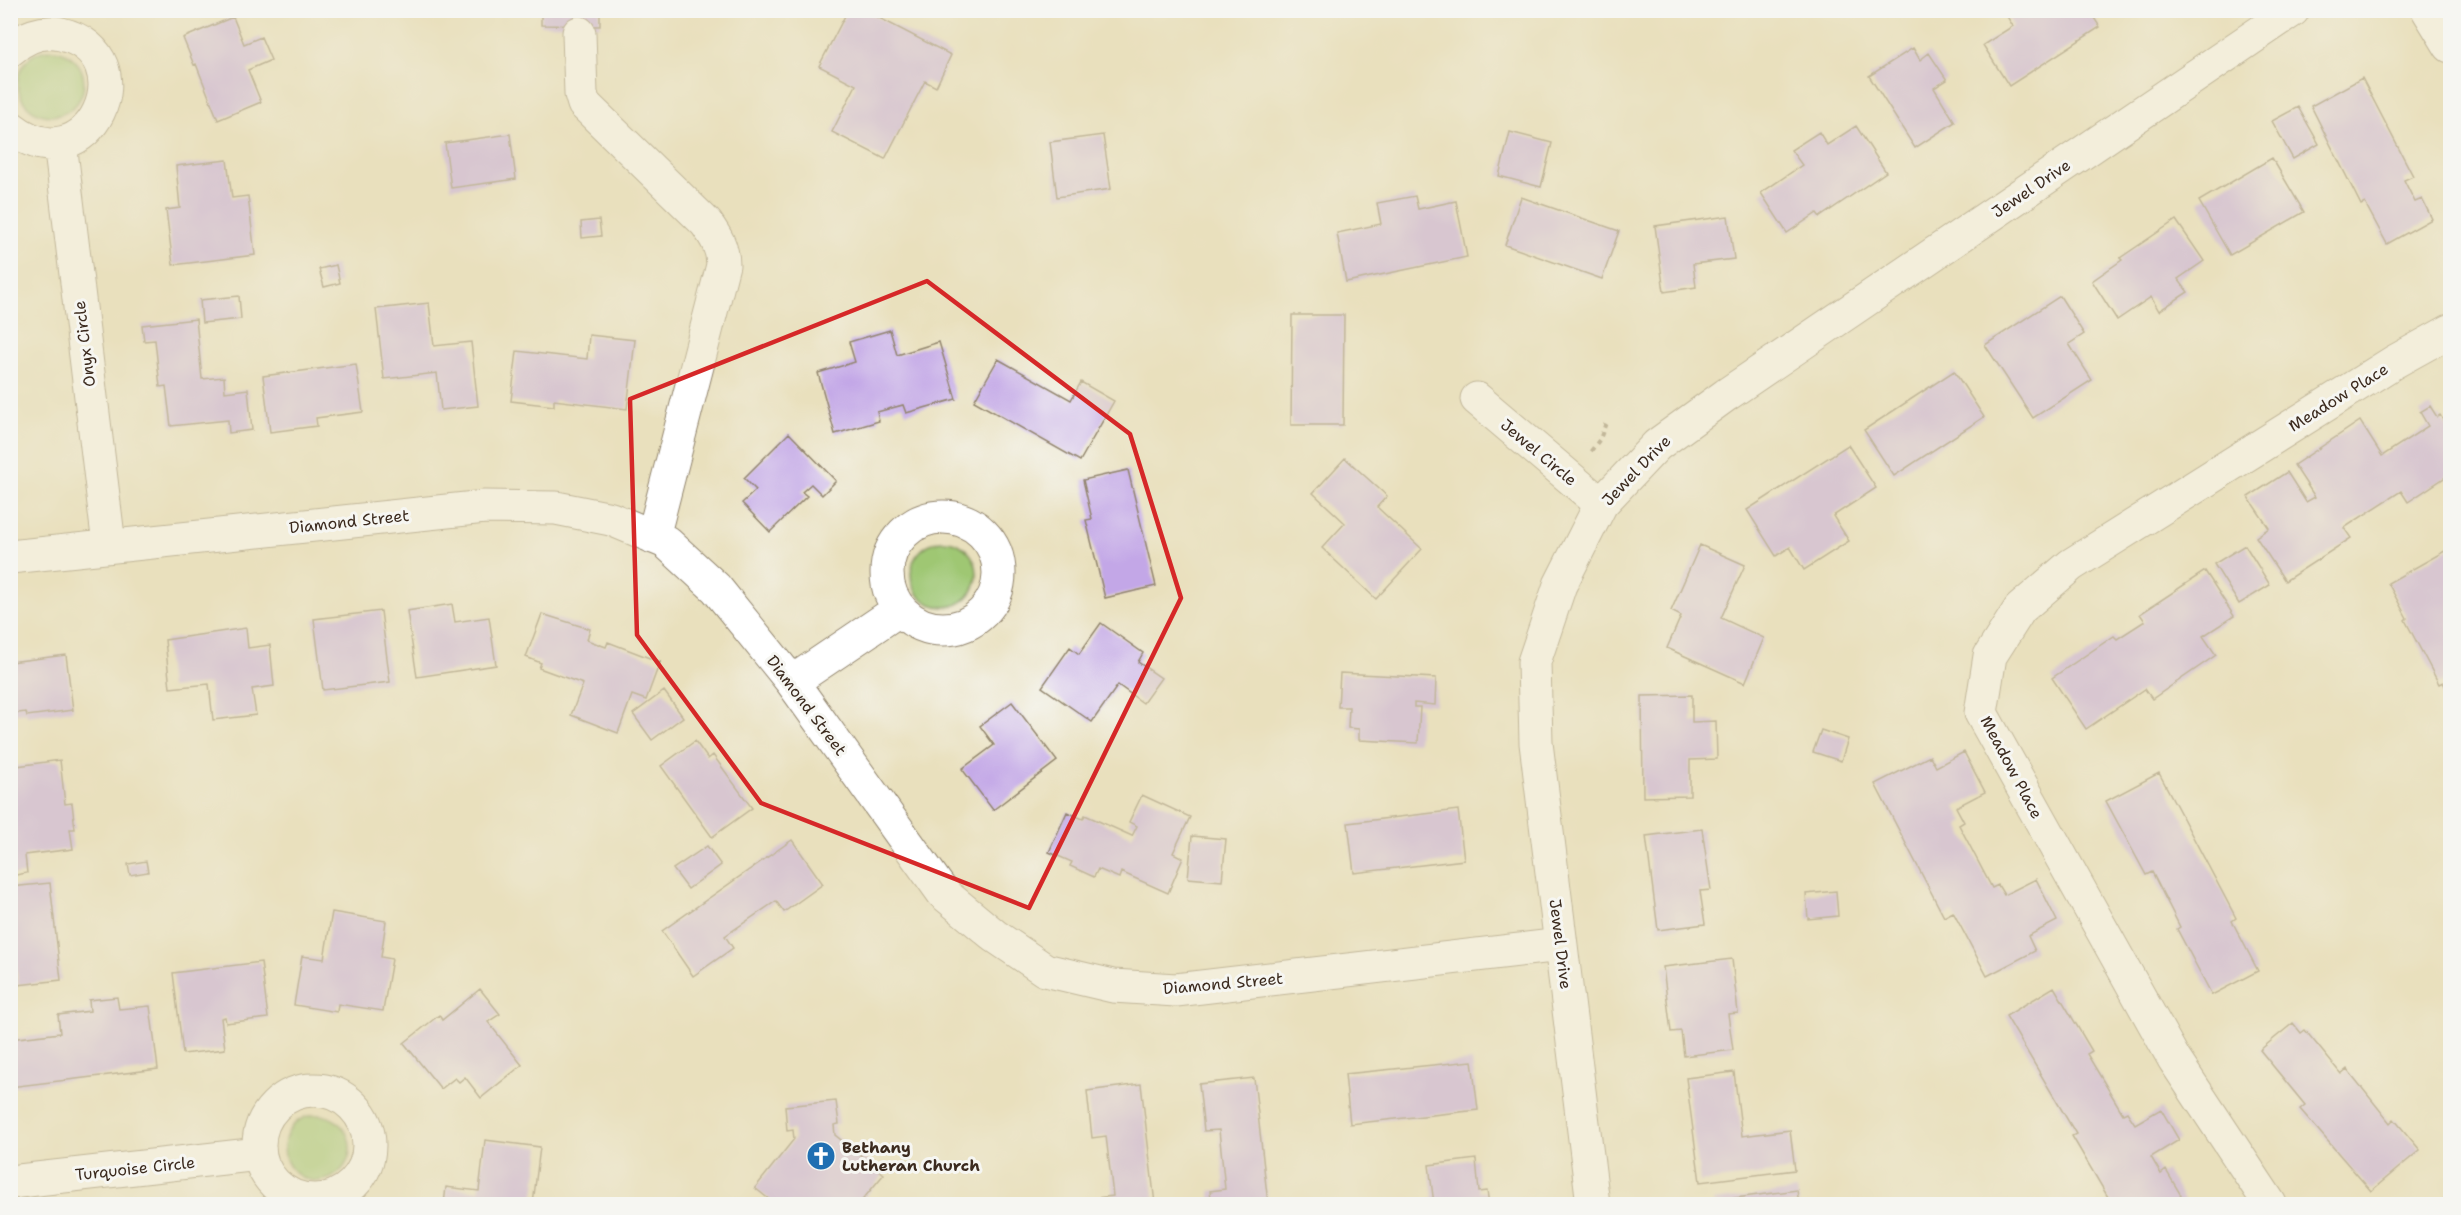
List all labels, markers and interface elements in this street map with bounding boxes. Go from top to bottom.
street label: Jewel Drive [1988,154,2075,222]
street label: Onyx Circle [69,300,100,388]
street label: Meadow Place [2285,358,2392,436]
street label: Jewel Circle [1496,414,1581,490]
street label: Jewel Drive [1597,431,1675,510]
street label: Diamond Street [288,505,410,538]
street label: Diamond Street [762,651,851,760]
street label: Meadow Place [1976,712,2047,822]
street label: Jewel Drive [1545,898,1576,990]
street label: Diamond Street [1162,968,1284,999]
place label: Bethany Lutheran Church [842,1137,980,1176]
church icon: Bethany Lutheran Church [805,1140,837,1172]
street label: Turquoise Circle [74,1152,196,1185]

